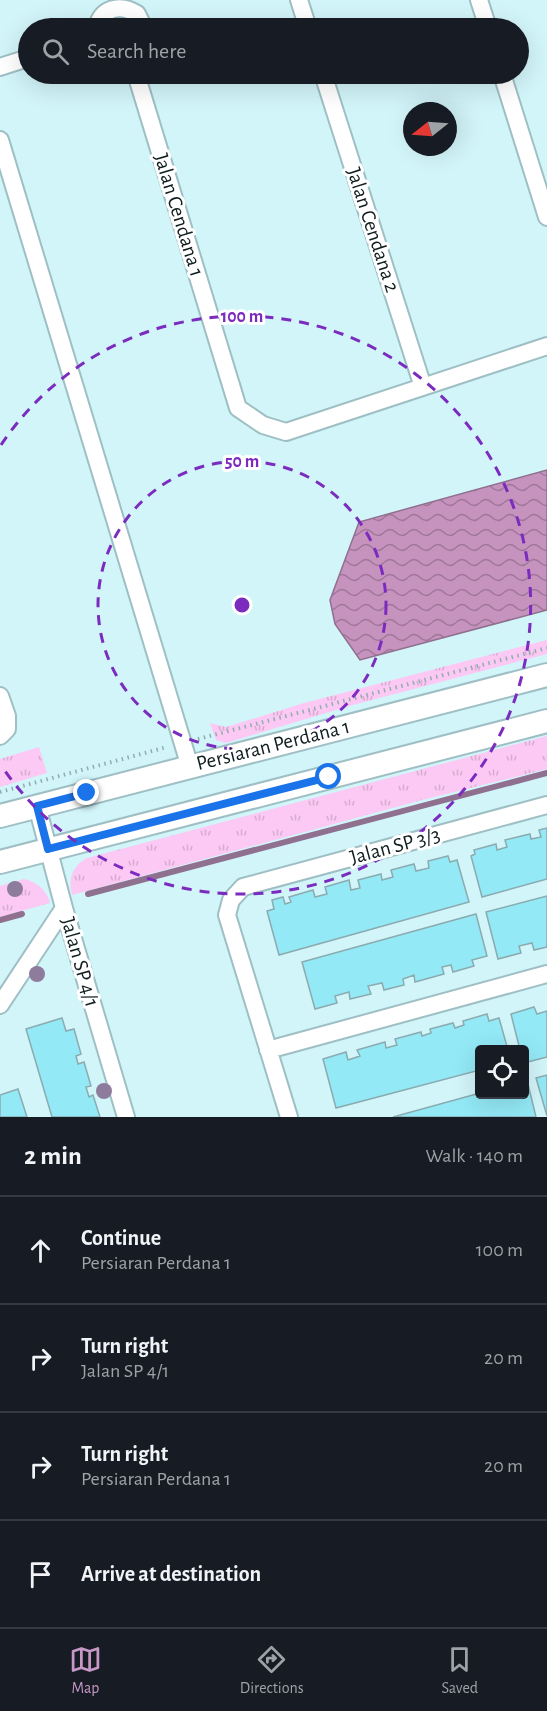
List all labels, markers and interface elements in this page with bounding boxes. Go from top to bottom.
search box [18,18,529,84]
icon: search [39,35,72,68]
text: Search here [87,40,186,62]
north arrow [403,102,457,156]
street label: Jalan Cendana 1 [150,151,208,279]
street label: Jalan Cendana 2 [343,165,403,295]
text: 100 m [221,308,263,326]
text: 50 m [225,453,259,471]
centre of rings [232,595,252,615]
street label: Persiaran Perdana 1 [194,716,352,774]
route start [315,763,341,789]
route end [73,779,99,805]
street label: Jalan SP 3/3 [348,824,442,868]
street label: Jalan SP 4/1 [57,915,103,1009]
map controls [475,1045,529,1099]
button: locate [475,1045,529,1099]
text: 2 min [24,1143,82,1169]
text: Walk · 140 m [425,1146,523,1166]
text: Continue [81,1227,161,1249]
icon: ahead [24,1234,57,1267]
text: 100 m [476,1240,523,1260]
text: Persiaran Perdana 1 [81,1253,231,1273]
text: Turn right [81,1335,168,1357]
icon: right [24,1342,57,1375]
text: 20 m [484,1348,523,1368]
text: Jalan SP 4/1 [81,1361,169,1381]
text: Turn right [81,1443,168,1465]
icon: right [24,1450,57,1483]
text: 20 m [484,1456,523,1476]
text: Persiaran Perdana 1 [81,1469,231,1489]
icon: arrive [24,1558,57,1591]
text: Arrive at destination [81,1563,261,1585]
tab: Map [69,1643,102,1698]
tab: Directions [240,1643,304,1698]
tab: Saved [441,1643,478,1698]

